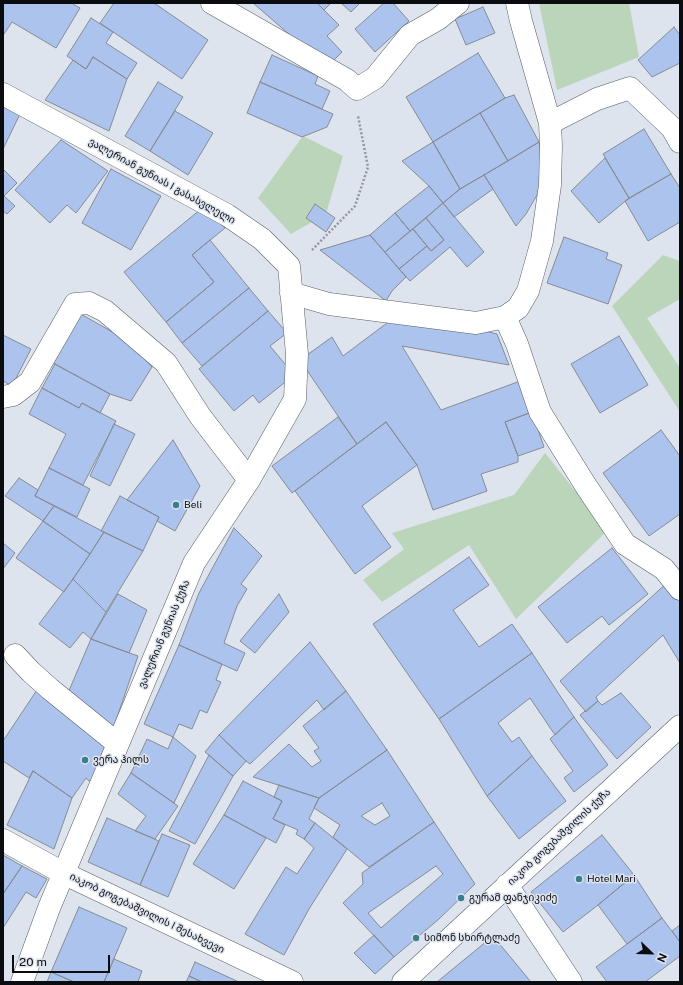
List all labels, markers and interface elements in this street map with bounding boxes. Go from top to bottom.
street label: ვალერიან გუნიას I გასასვლელი [86,135,238,227]
place label: Beli [184,499,202,511]
marker: Beli [171,500,181,510]
street label: ვალერიან გუნიას ქუჩა [136,578,192,690]
place label: ვერა ჰილს [93,754,149,766]
marker: ვერა ჰილს [80,755,90,765]
street label: იაკობ გოგებაშვილის ქუჩა [505,786,613,888]
street label: იაკობ გოგებაშვილის I შესახვევი [68,870,226,956]
place label: Hotel Mari [587,873,636,885]
marker: Hotel Mari [574,874,584,884]
place label: გურამ ფანჯიკიძე [469,892,557,904]
marker: გურამ ფანჯიკიძე [456,893,466,903]
place label: სიმონ სხირტლაძე [424,932,520,944]
marker: სიმონ სხირტლაძე [411,933,421,943]
north arrow [631,933,671,973]
scale bar [14,947,112,973]
text: N [655,951,669,964]
text: 20 m [19,955,47,969]

